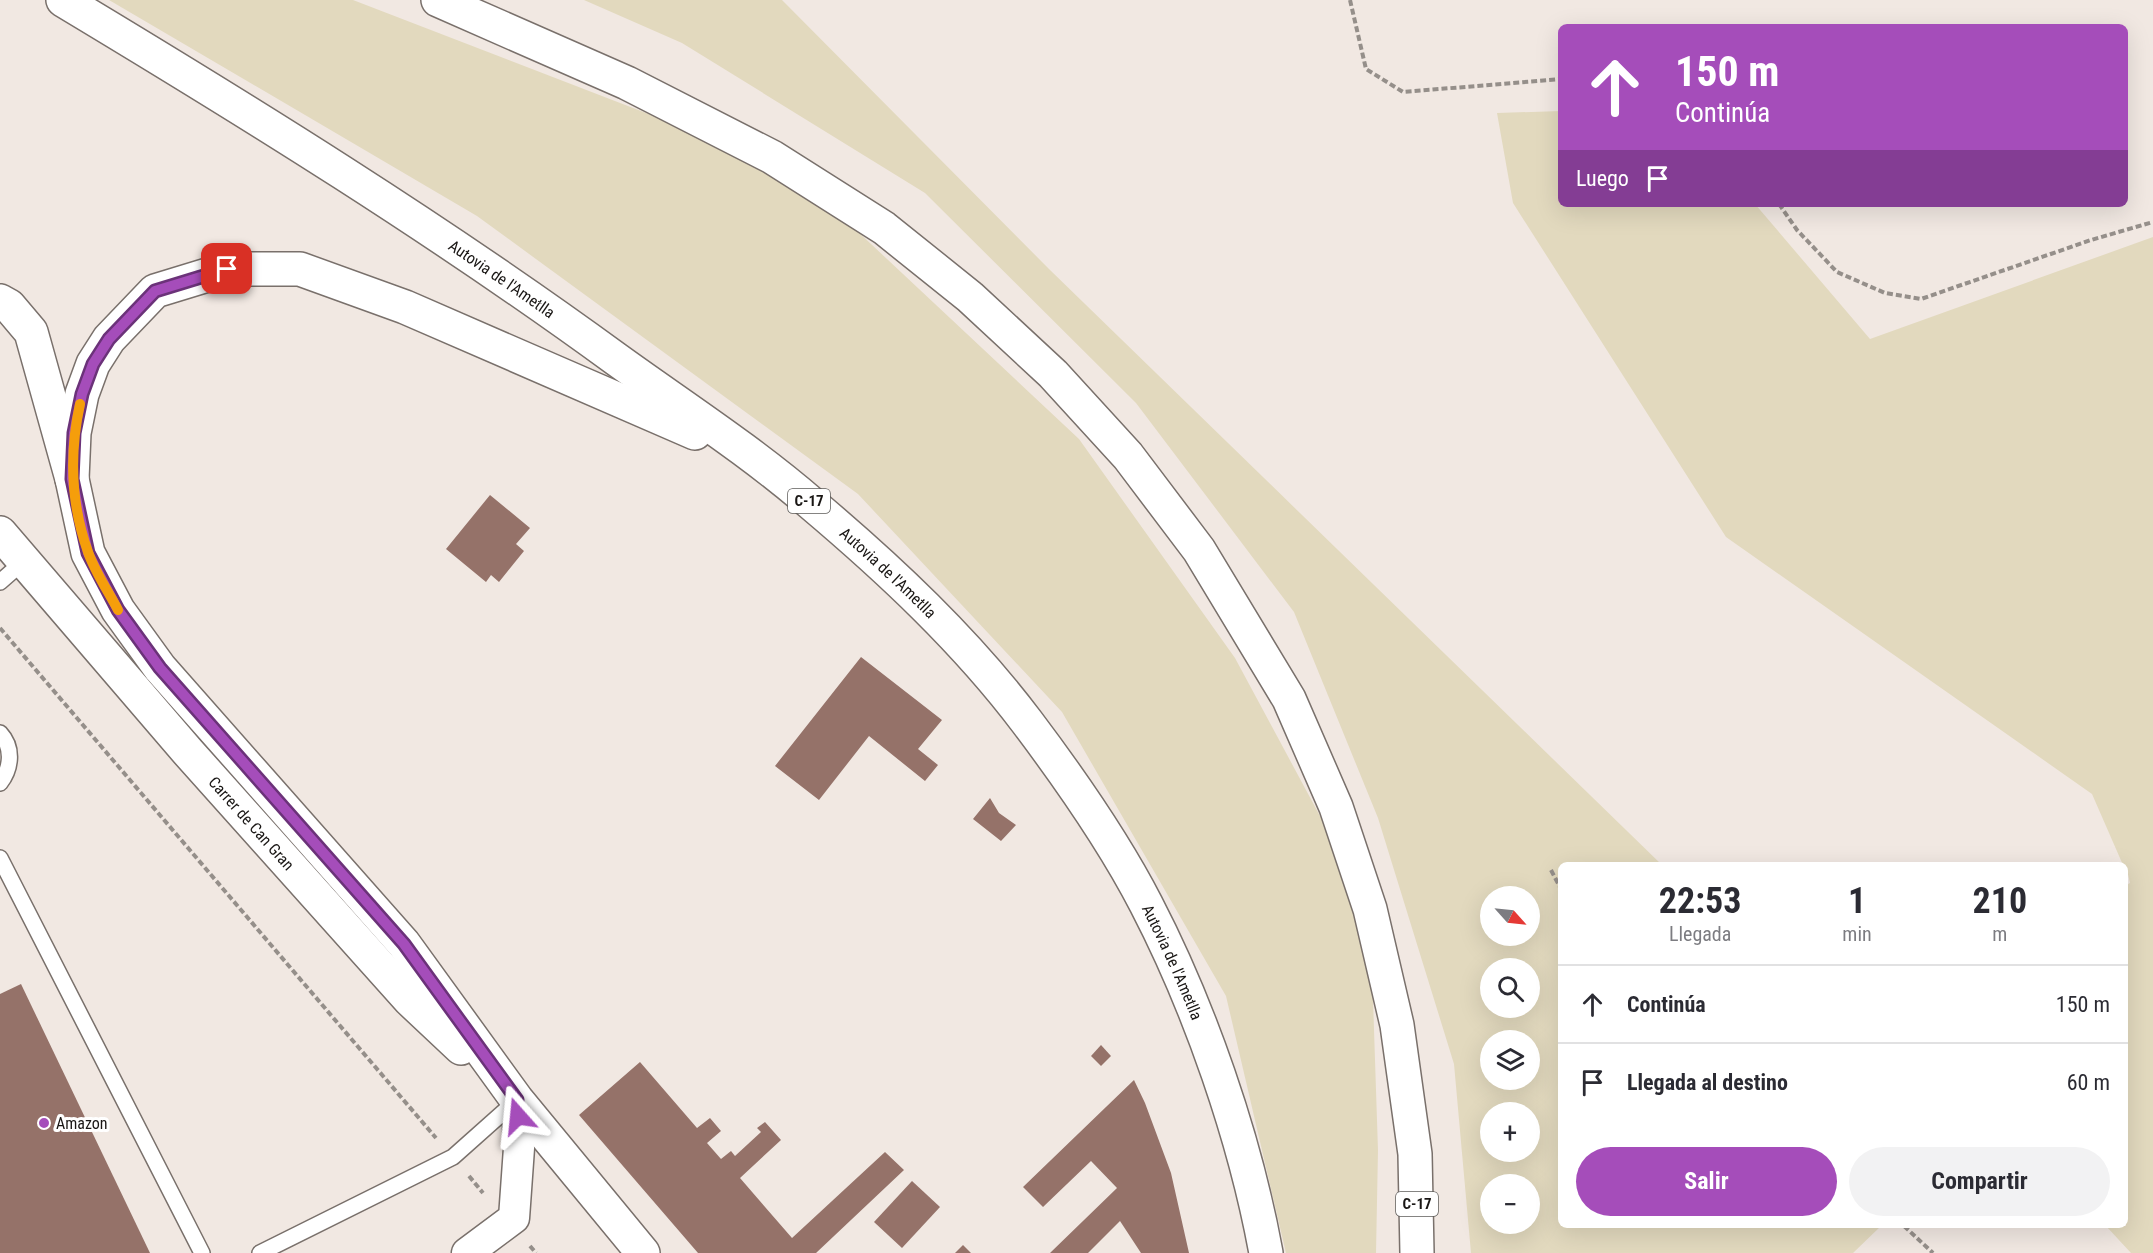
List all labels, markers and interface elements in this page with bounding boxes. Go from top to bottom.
text: 150 m [1675,47,1780,96]
icon: ahead [1576,48,1654,126]
text: Continúa [1675,97,1770,129]
icon: arrive [1641,162,1674,195]
text: Luego [1576,166,1629,191]
street label: Autovia de l'Ametlla [445,236,558,322]
pin [201,243,252,294]
icon: arrive [210,252,243,285]
road number: C-17 [788,489,830,513]
street label: Autovia de l'Ametlla [836,523,940,622]
street label: Carrer de Can Gran [204,773,298,874]
text: 22:53 [1659,880,1741,922]
text: 1 [1848,880,1866,922]
text: 210 [1973,880,2027,922]
north arrow [1480,886,1540,946]
map controls [1480,886,1540,1234]
street label: Autovia de l'Ametlla [1138,901,1206,1023]
text: Llegada [1669,922,1731,946]
text: min [1842,922,1872,946]
text: m [1992,922,2007,946]
button: search [1480,958,1540,1018]
icon: ahead [1576,988,1609,1021]
text: Continúa [1627,992,1706,1017]
text: 150 m [2056,992,2110,1017]
button: layers [1480,1030,1540,1090]
icon: arrive [1576,1066,1609,1099]
text: Llegada al destino [1627,1070,1788,1095]
text: 60 m [2067,1070,2110,1095]
position arrow [486,1084,550,1148]
button: + [1480,1102,1540,1162]
place label: Amazon [56,1114,108,1133]
marker: Amazon [37,1116,51,1130]
button: Salir [1576,1147,1837,1216]
button: Compartir [1849,1147,2110,1216]
button: − [1480,1174,1540,1234]
road number: C-17 [1396,1192,1438,1216]

